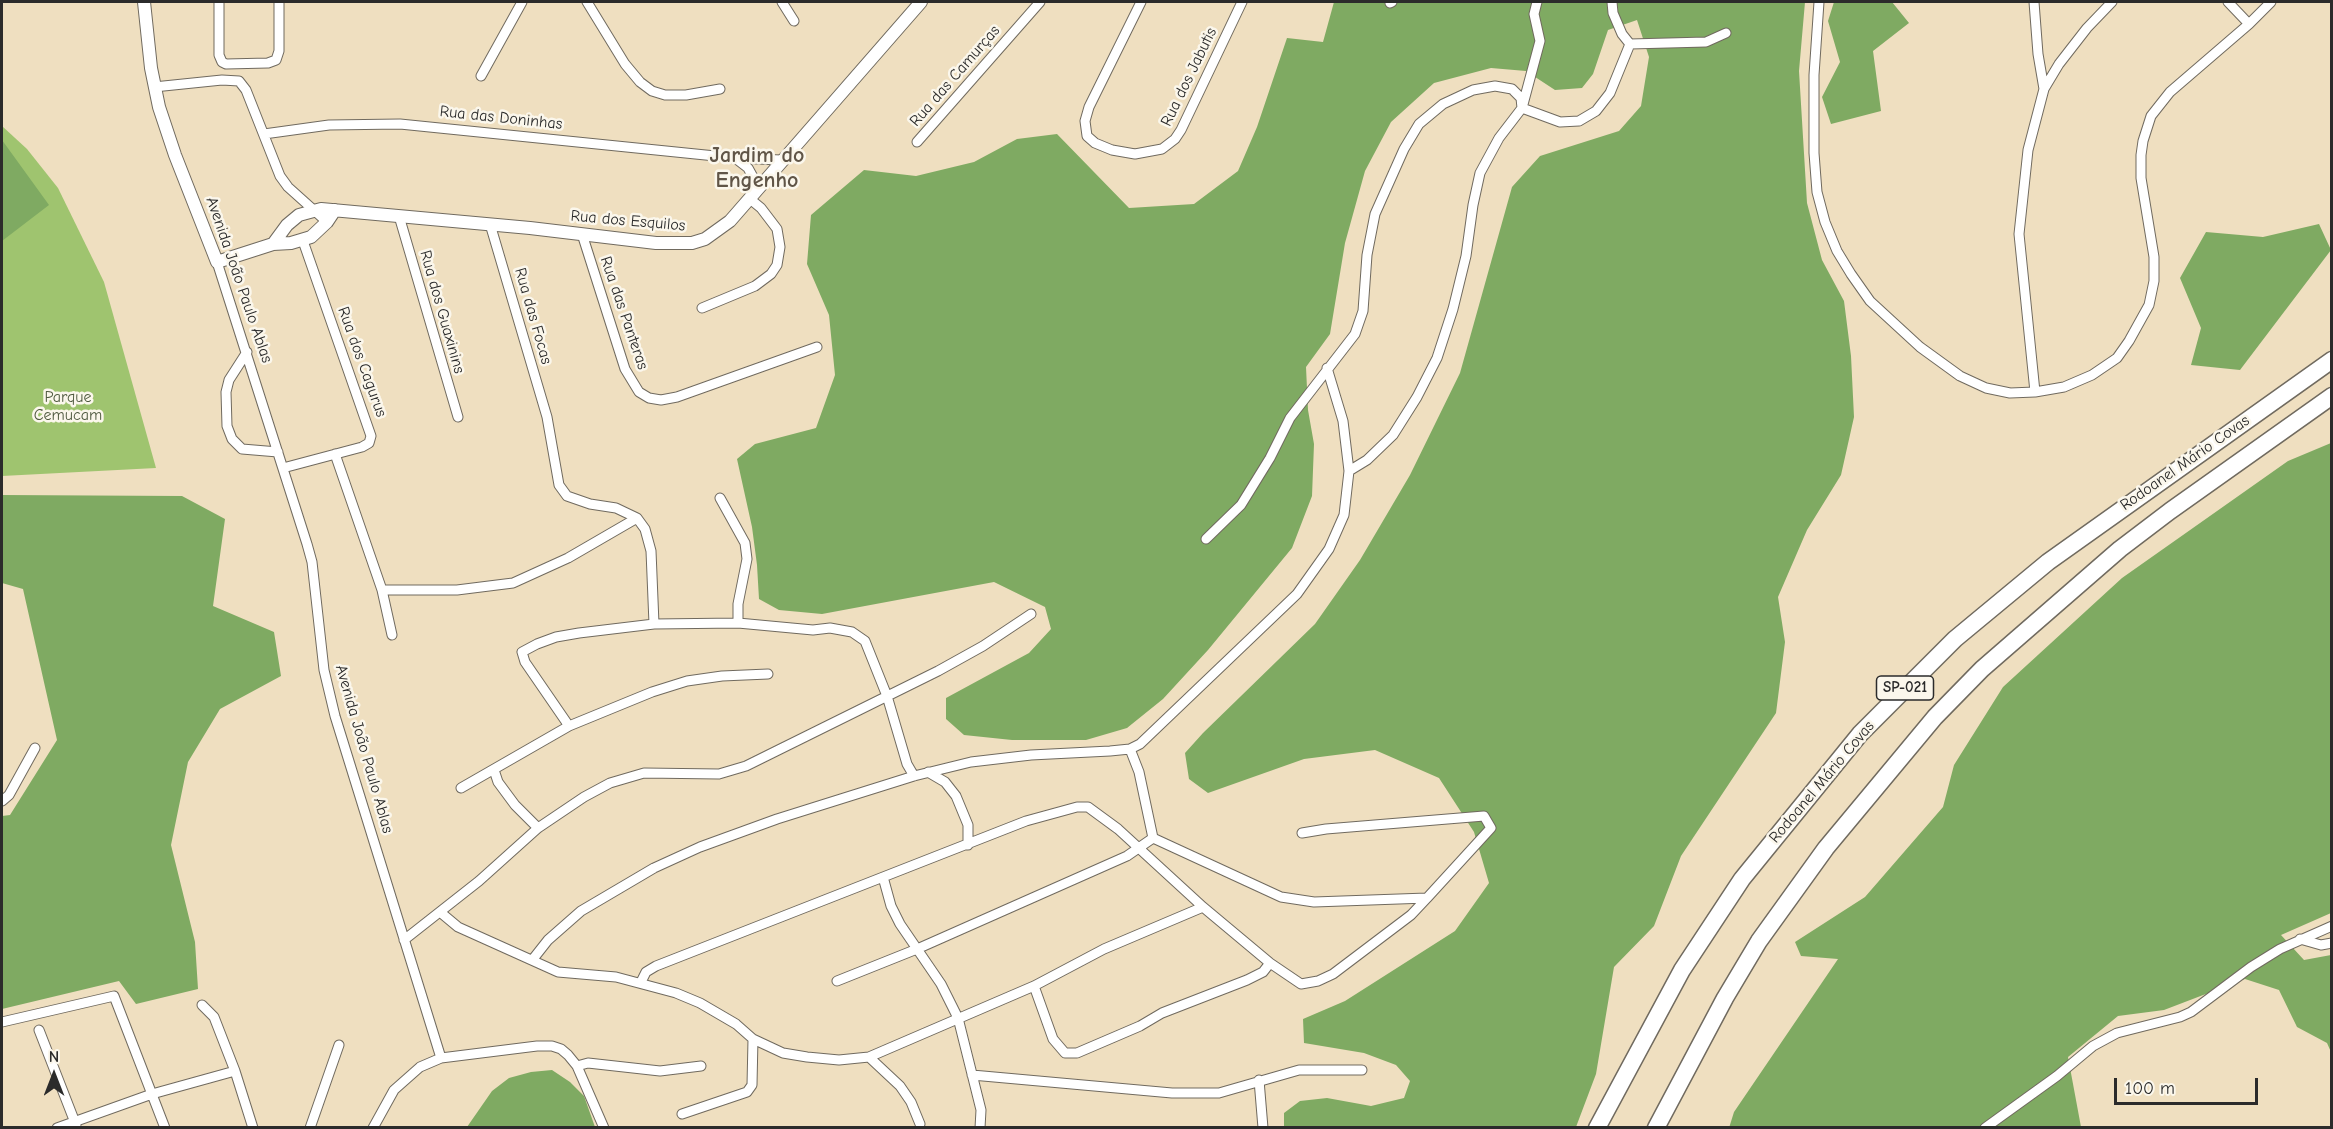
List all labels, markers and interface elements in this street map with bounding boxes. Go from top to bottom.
street label: Rua das Camurças [906,21,1004,131]
street label: Rua dos Jabutis [1157,25,1221,129]
street label: Rua das Doninhas [439,102,563,134]
district label: Jardim do Engenho [710,143,804,194]
street label: Avenida João Paulo Ablas [202,194,276,366]
street label: Rua dos Esquilos [570,206,686,236]
street label: Rua dos Guaxinins [415,248,469,376]
street label: Rua das Panteras [596,254,652,372]
street label: Rua das Focas [510,266,556,366]
street label: Rua dos Cagurus [333,304,391,420]
park label: Parque Cemucam [34,387,102,425]
street label: Rodoanel Mário Covas [2117,411,2253,515]
street label: Avenida João Paulo Ablas [331,663,397,835]
road number: SP-021 [1876,676,1934,700]
street label: Rodoanel Mário Covas [1765,717,1879,847]
north arrow [24,1045,84,1105]
text: N [49,1048,59,1066]
scale bar [2117,1066,2261,1104]
text: 100 m [2125,1078,2175,1099]

